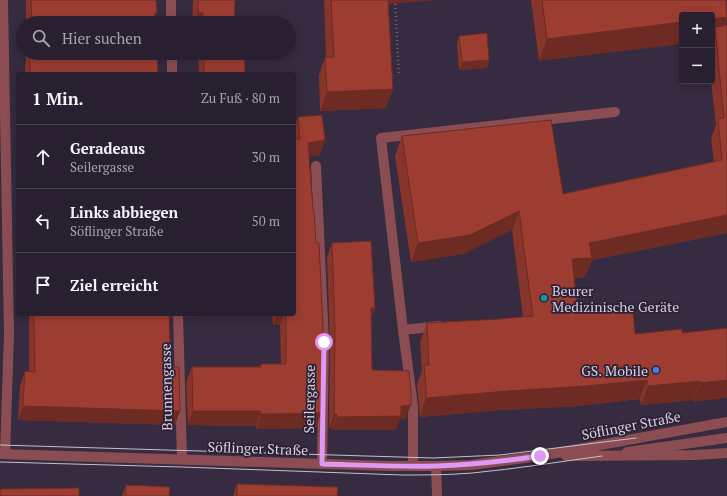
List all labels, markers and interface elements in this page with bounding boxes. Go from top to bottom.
map controls [679,12,715,84]
button: + [679,12,715,48]
search box [16,16,296,60]
icon: search [30,27,52,49]
text: Hier suchen [62,28,142,48]
button: − [679,48,715,84]
text: 1 Min. [32,87,84,110]
text: Zu Fuß · 80 m [201,89,280,107]
text: Geradeaus [70,138,145,158]
icon: ahead [32,146,54,168]
text: 30 m [252,148,280,166]
text: Seilergasse [70,158,134,176]
text: Links abbiegen [70,202,178,222]
icon: left [32,210,54,232]
text: 50 m [252,212,280,230]
text: Söflinger Straße [70,222,163,240]
icon: arrive [32,274,54,296]
text: Ziel erreicht [70,275,158,295]
place label: Beurer Medizinische Geräte [552,281,679,316]
marker: Beurer Medizinische Geräte [539,293,549,303]
route start [315,333,333,351]
street label: Brunnengasse [156,343,176,431]
place label: GS. Mobile [581,361,648,380]
street label: Seilergasse [299,364,319,434]
marker: GS. Mobile [651,365,661,375]
street label: Söflinger Straße [580,406,682,444]
street label: Söflinger Straße [207,437,309,459]
route end [531,447,549,465]

